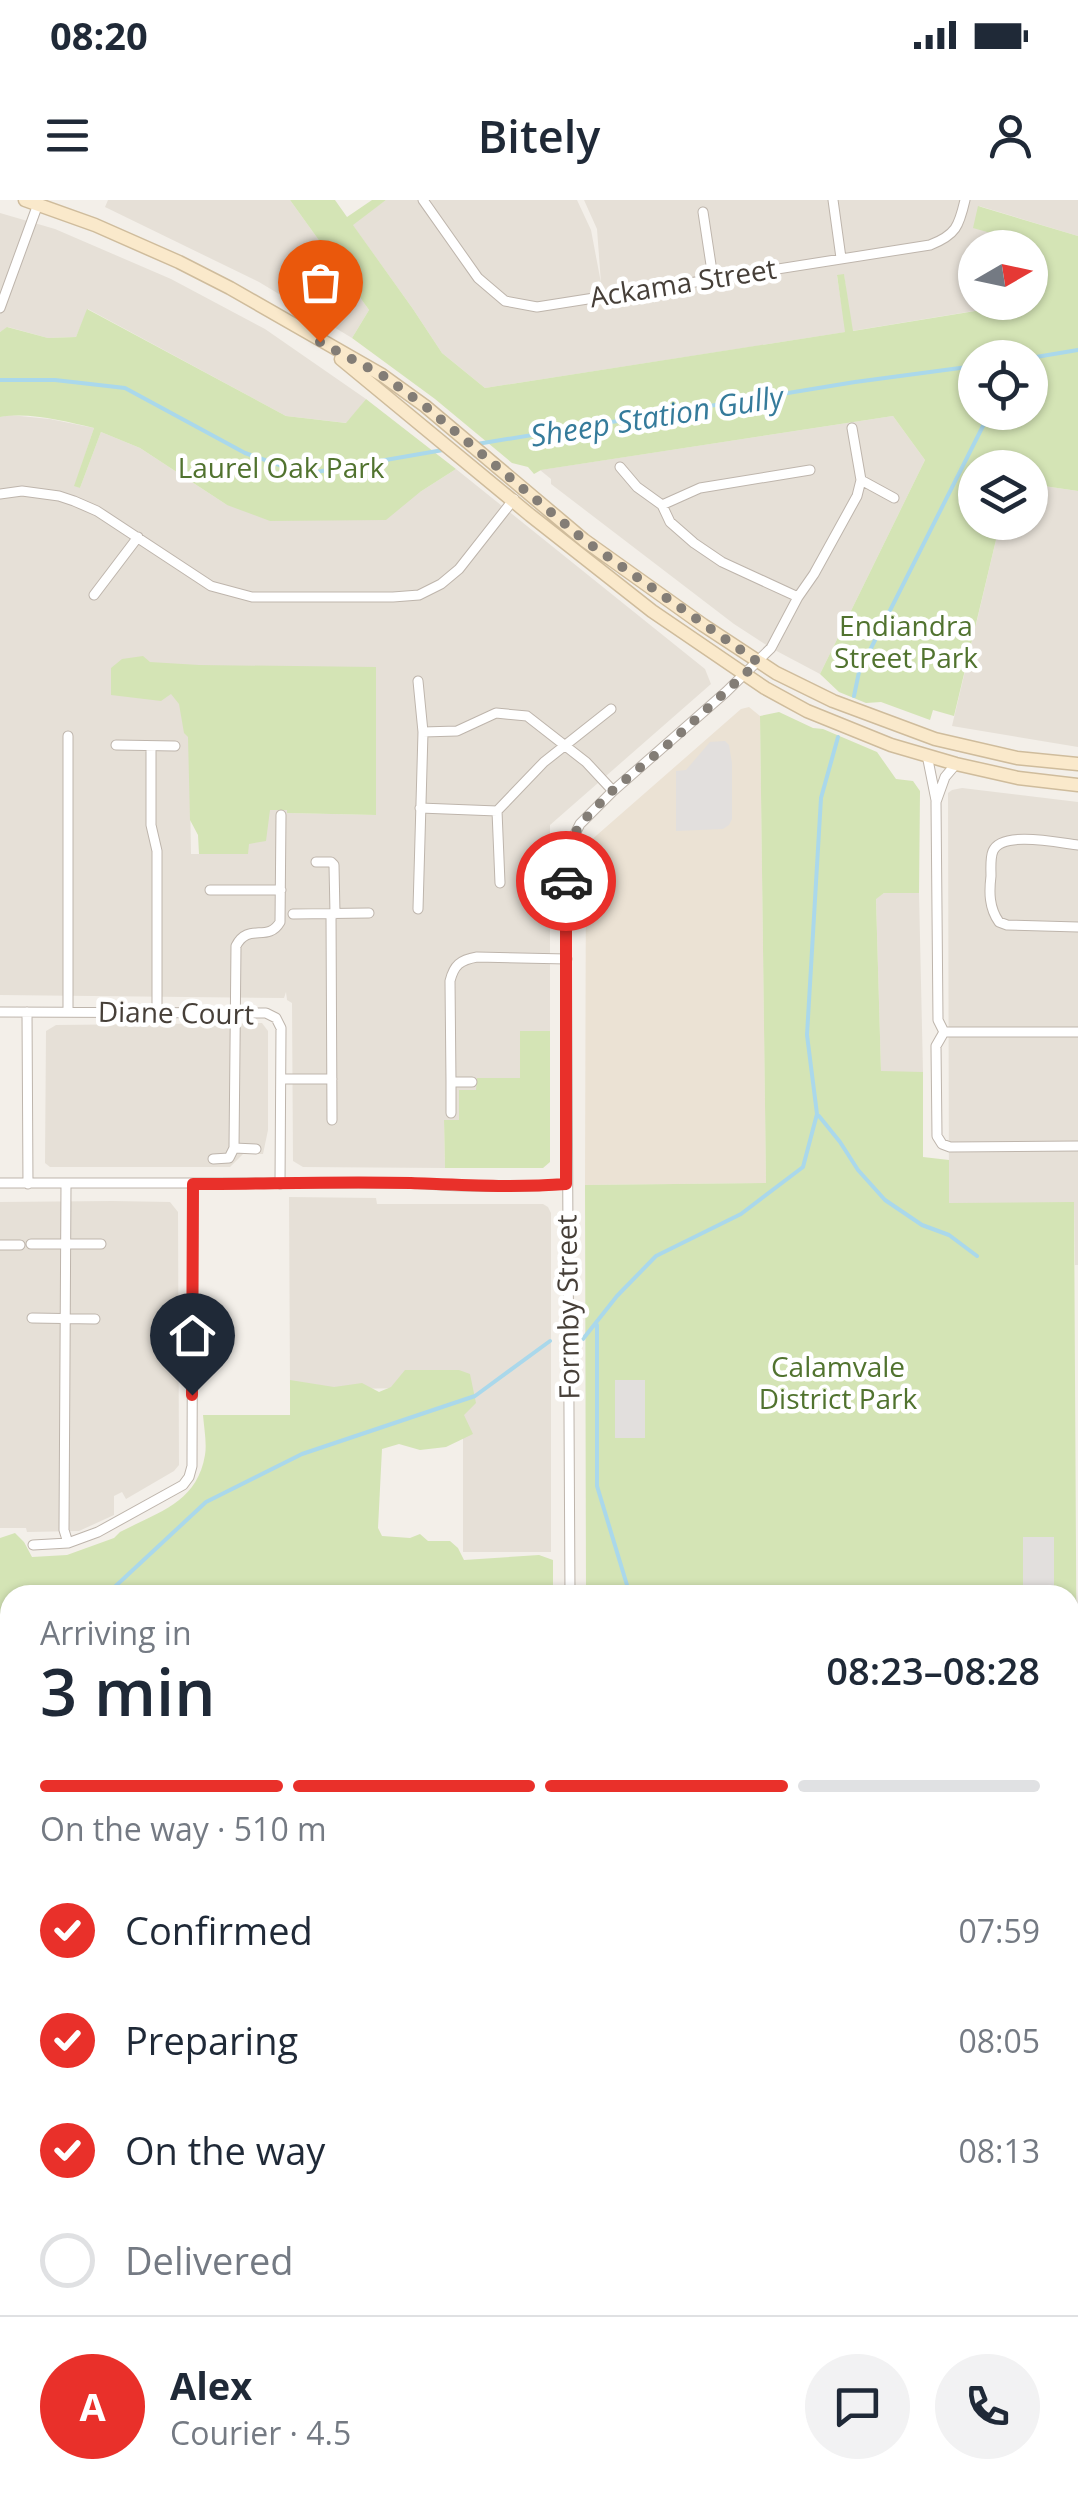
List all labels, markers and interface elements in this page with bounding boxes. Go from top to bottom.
text: 08:20 [50,9,148,61]
text: Bitely [478,105,600,166]
icon: menu [40,108,95,163]
icon: person [983,108,1038,163]
north arrow [958,230,1048,320]
map controls [958,230,1048,540]
pin [278,240,363,343]
street label: Ackama Street [587,249,779,316]
icon: bag [293,255,348,310]
button: locate [958,340,1048,430]
water label: Sheep Station Gully [527,375,788,456]
park label: Laurel Oak Park [178,448,385,486]
button: layers [958,450,1048,540]
park label: Endiandra Street Park [834,606,978,676]
courier [516,831,616,931]
icon: car [539,854,594,909]
street label: Diane Court [98,992,254,1032]
street label: Formby Street [546,1214,588,1400]
pin [150,1293,235,1396]
icon: home [165,1308,220,1363]
park label: Calamvale District Park [759,1347,918,1417]
text: Arriving in [40,1611,192,1654]
text: 08:23–08:28 [826,1644,1040,1696]
text: 3 min [40,1647,215,1735]
text: On the way · 510 m [40,1807,327,1850]
icon: check [40,1903,95,1958]
text: Confirmed [125,1904,313,1956]
text: 07:59 [958,1909,1040,1952]
icon: check [40,2013,95,2068]
text: Preparing [125,2014,298,2066]
text: 08:05 [958,2019,1040,2062]
icon: check [40,2123,95,2178]
text: On the way [125,2124,325,2176]
text: 08:13 [958,2129,1040,2172]
text: Delivered [125,2234,294,2286]
button: chat [805,2354,910,2459]
button: phone [935,2354,1040,2459]
text: Alex [170,2359,252,2411]
text: A [79,2380,106,2432]
text: Courier · 4.5 [170,2411,351,2454]

